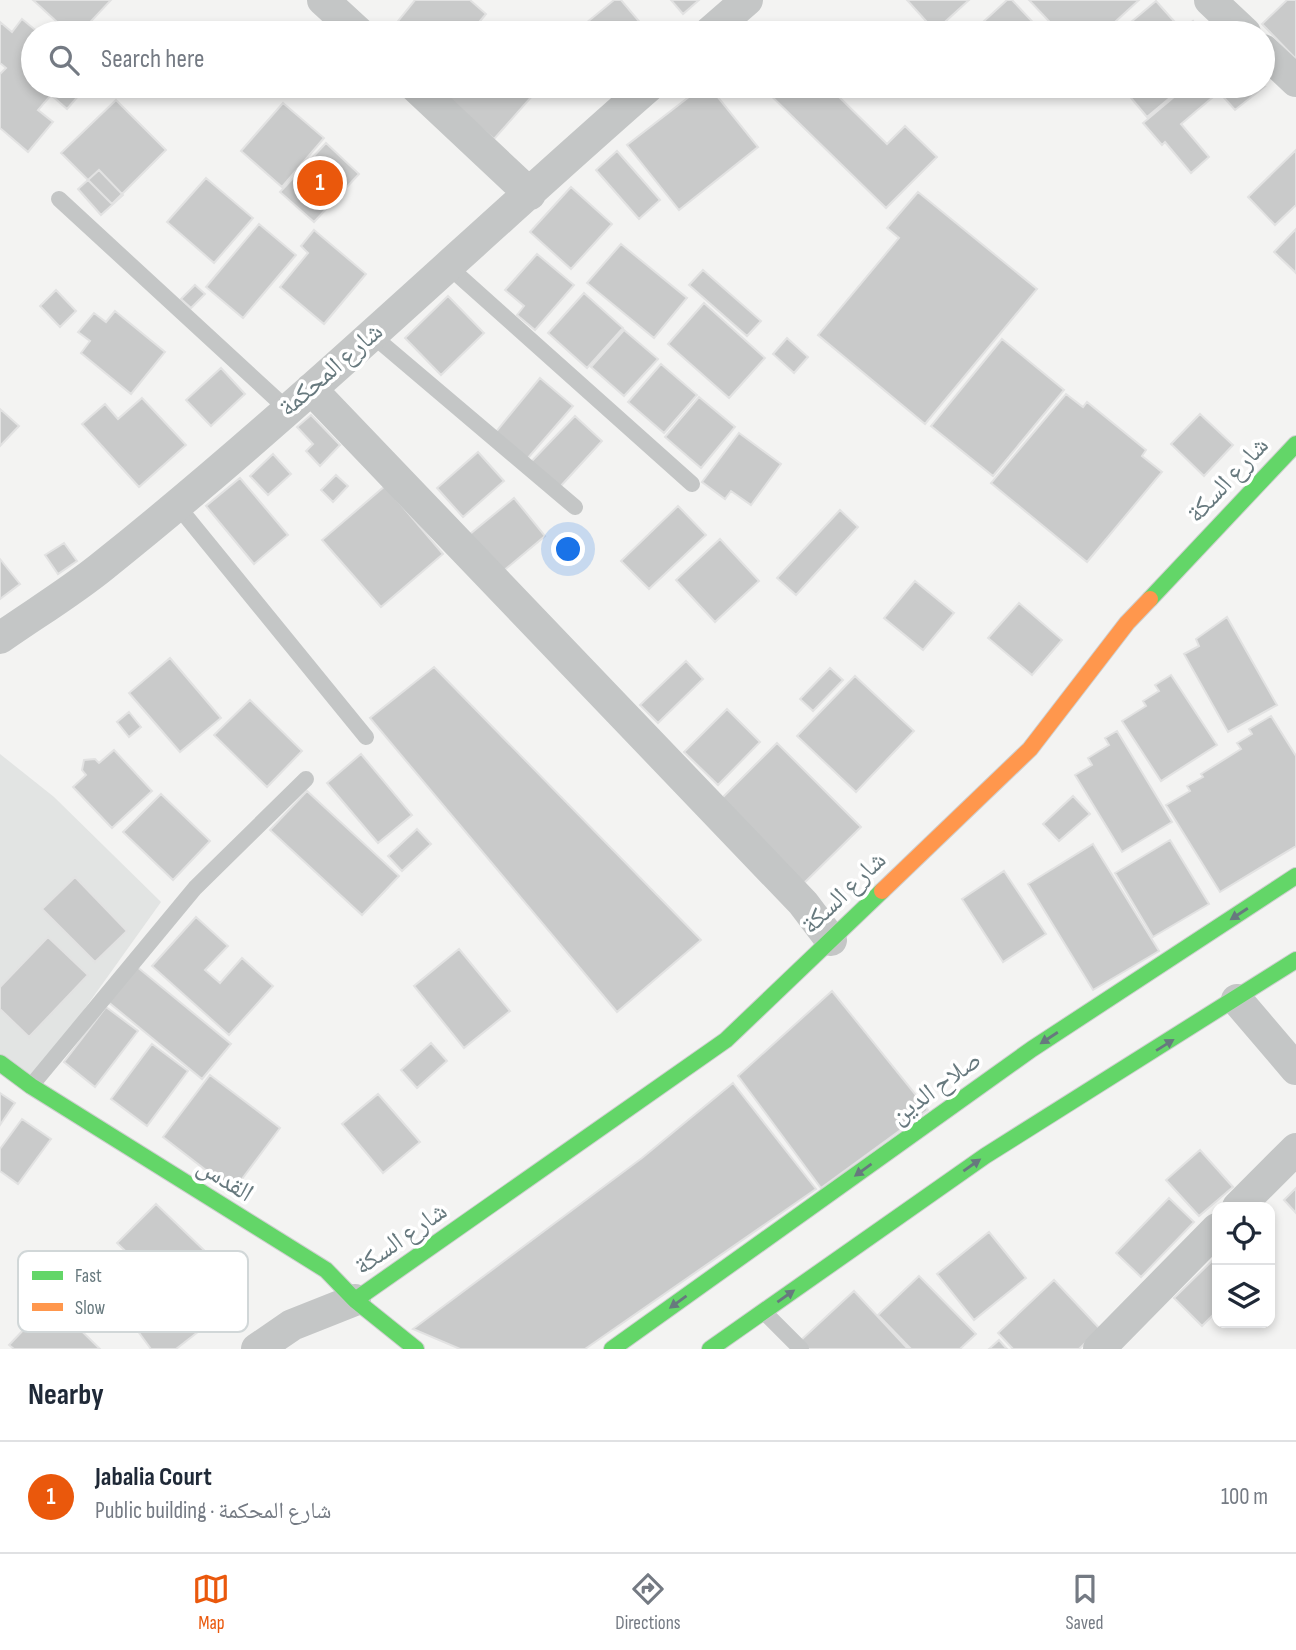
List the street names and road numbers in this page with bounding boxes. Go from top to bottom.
street label: شارع المحكمة [273,316,389,424]
street label: شارع السكة [1180,431,1276,529]
street label: شارع السكة [795,845,893,941]
street label: صلاح الدين [884,1045,988,1131]
street label: القدس [191,1151,259,1209]
street label: شارع السكة [349,1196,453,1282]

